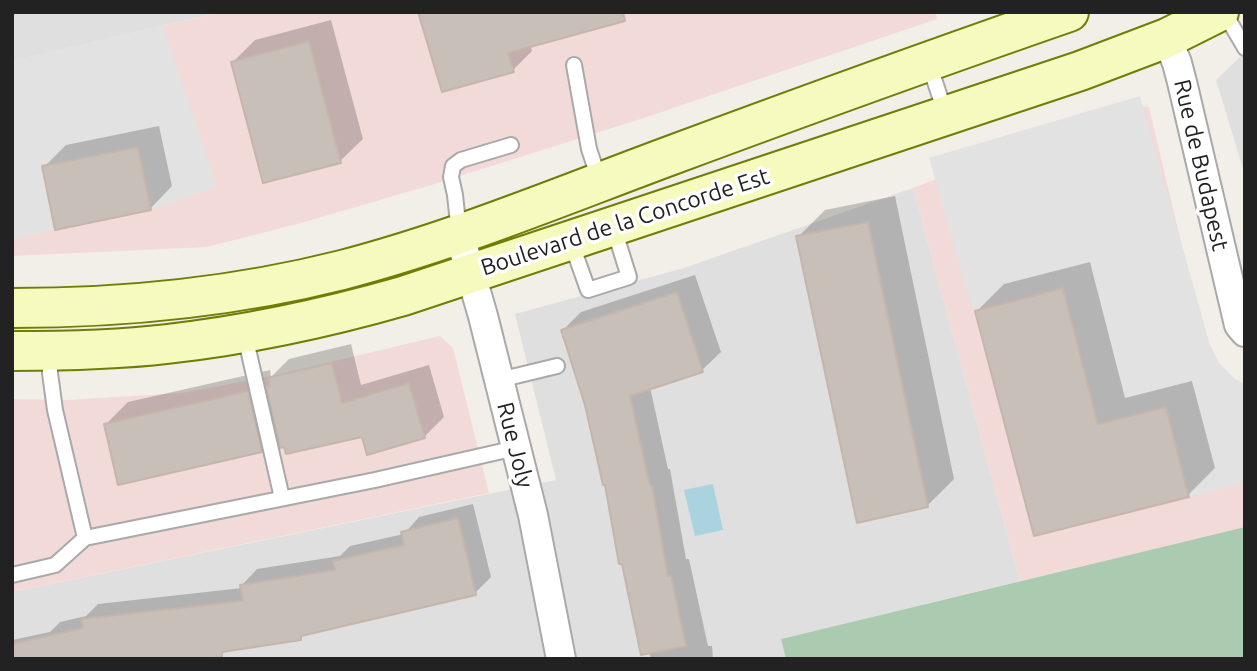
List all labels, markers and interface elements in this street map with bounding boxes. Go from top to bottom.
street label: Rue de Budapest [1168,77,1234,253]
street label: Boulevard de la Concorde Est [477,162,773,282]
street label: Rue Joly [491,399,539,491]

